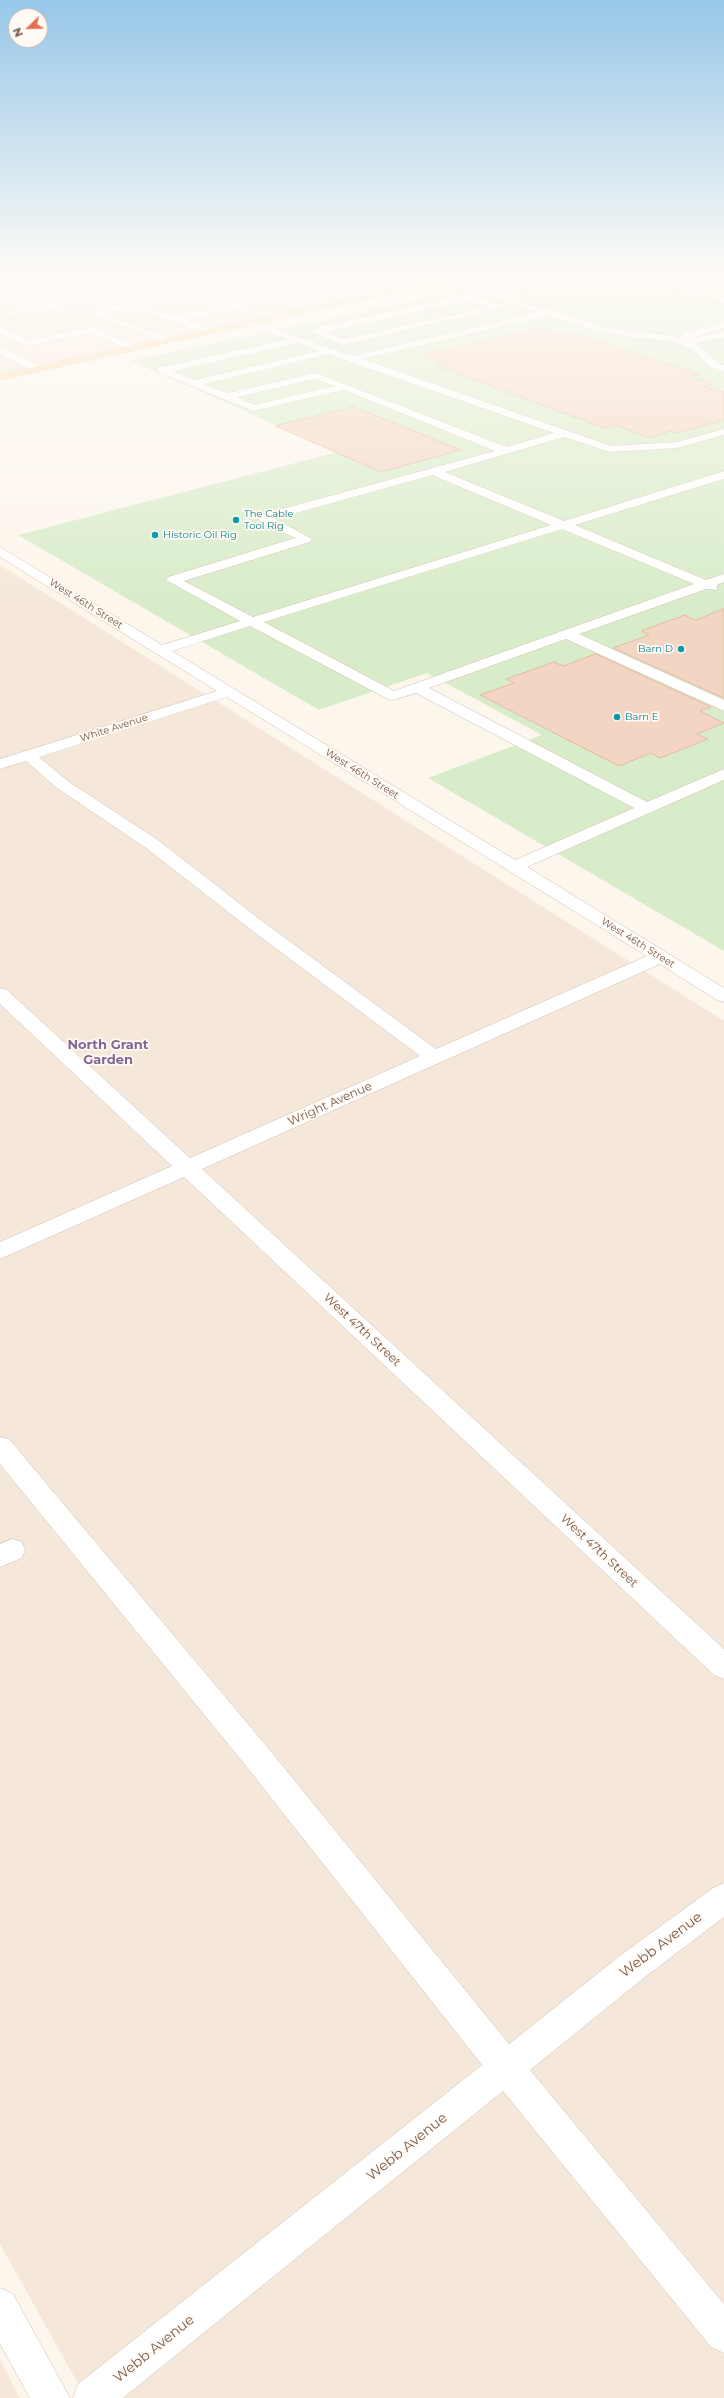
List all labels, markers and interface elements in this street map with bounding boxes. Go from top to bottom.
north arrow [8,8,48,48]
text: N [10,25,26,39]
place label: The Cable Tool Rig [244,508,294,532]
marker: The Cable Tool Rig [231,515,241,525]
place label: Historic Oil Rig [163,529,237,541]
marker: Historic Oil Rig [150,530,160,540]
street label: West 46th Street [47,577,125,631]
place label: Barn D [638,643,673,655]
marker: Barn D [676,644,686,654]
street label: White Avenue [79,711,149,745]
place label: Barn E [625,711,658,723]
marker: Barn E [612,712,622,722]
street label: West 46th Street [323,747,401,801]
street label: West 46th Street [599,916,677,970]
district label: North Grant Garden [68,1037,148,1068]
street label: Wright Avenue [286,1079,374,1129]
street label: West 47th Street [320,1290,404,1370]
street label: West 47th Street [557,1511,641,1591]
street label: Webb Avenue [617,1909,705,1981]
street label: Webb Avenue [363,2109,451,2185]
street label: Webb Avenue [110,2311,198,2387]

